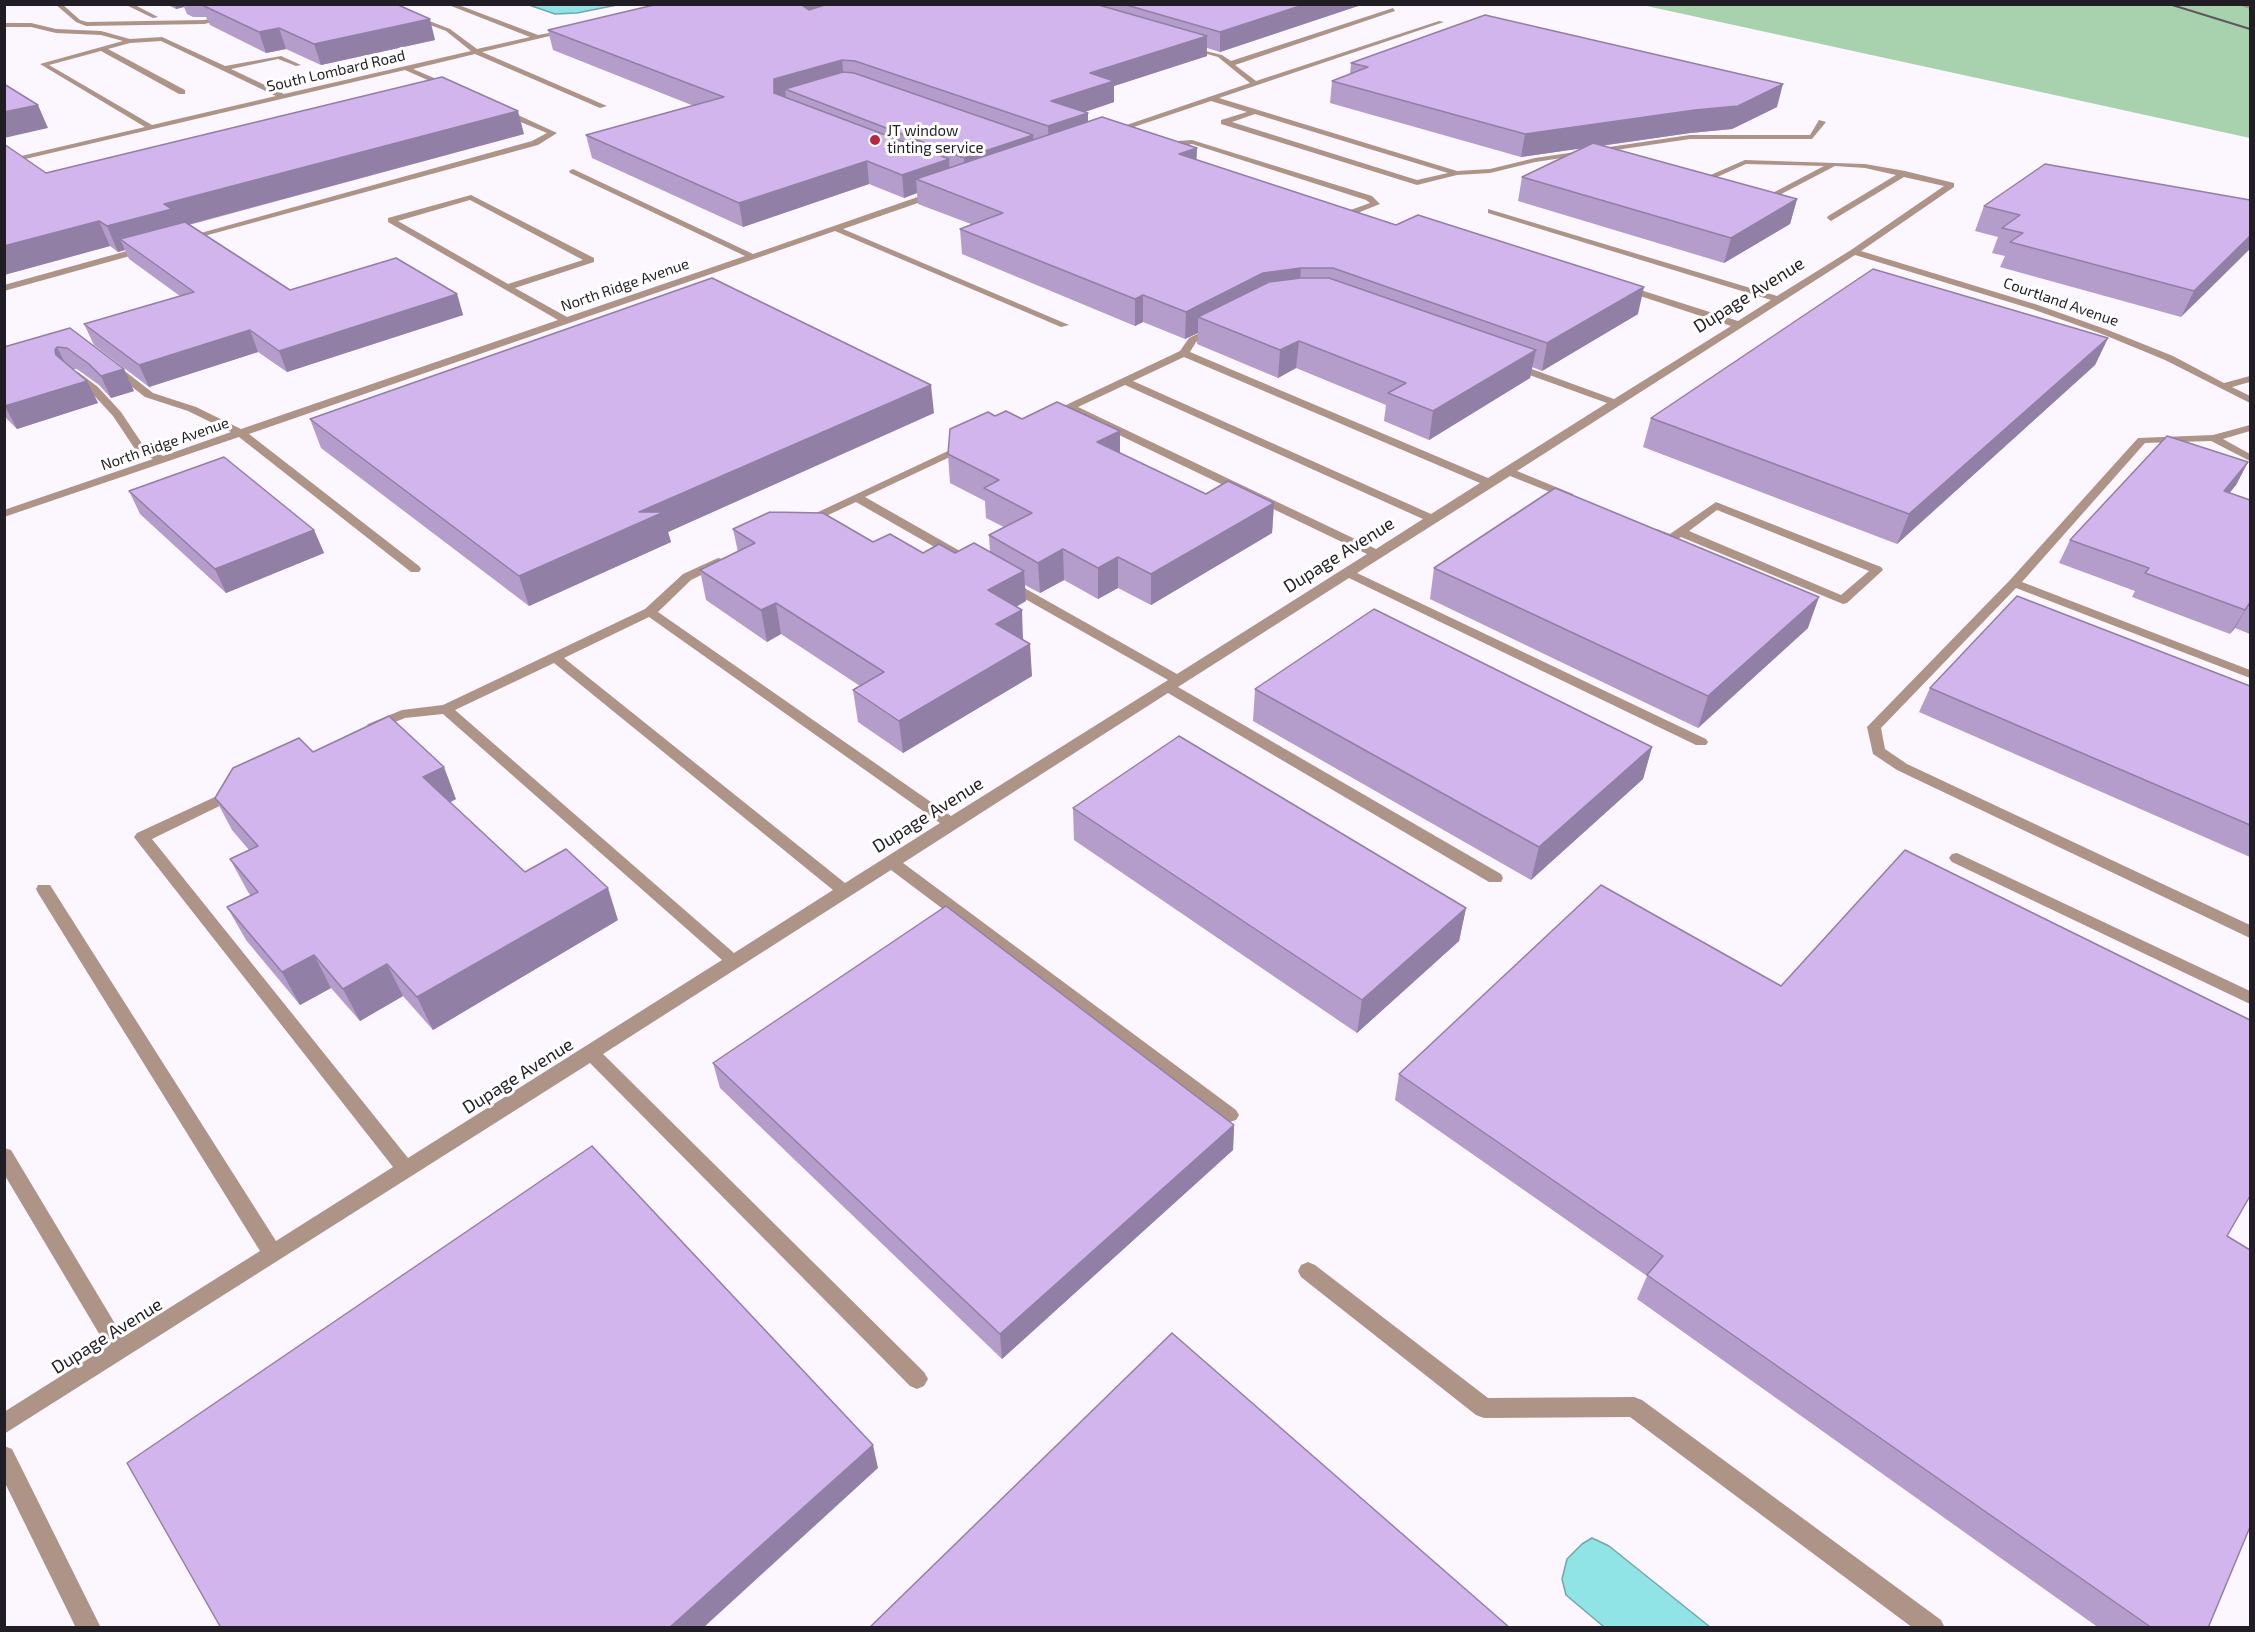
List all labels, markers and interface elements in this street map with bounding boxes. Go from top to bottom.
street label: South Lombard Road [265,46,407,96]
place label: JT window tinting service [887,122,984,157]
marker: JT window tinting service [868,133,882,147]
street label: Dupage Avenue [1690,252,1808,338]
street label: North Ridge Avenue [559,255,691,315]
street label: Courtland Avenue [2001,274,2121,330]
street label: North Ridge Avenue [99,414,231,474]
street label: Dupage Avenue [1280,512,1398,598]
street label: Dupage Avenue [869,772,987,858]
street label: Dupage Avenue [459,1033,577,1119]
street label: Dupage Avenue [48,1293,166,1379]

